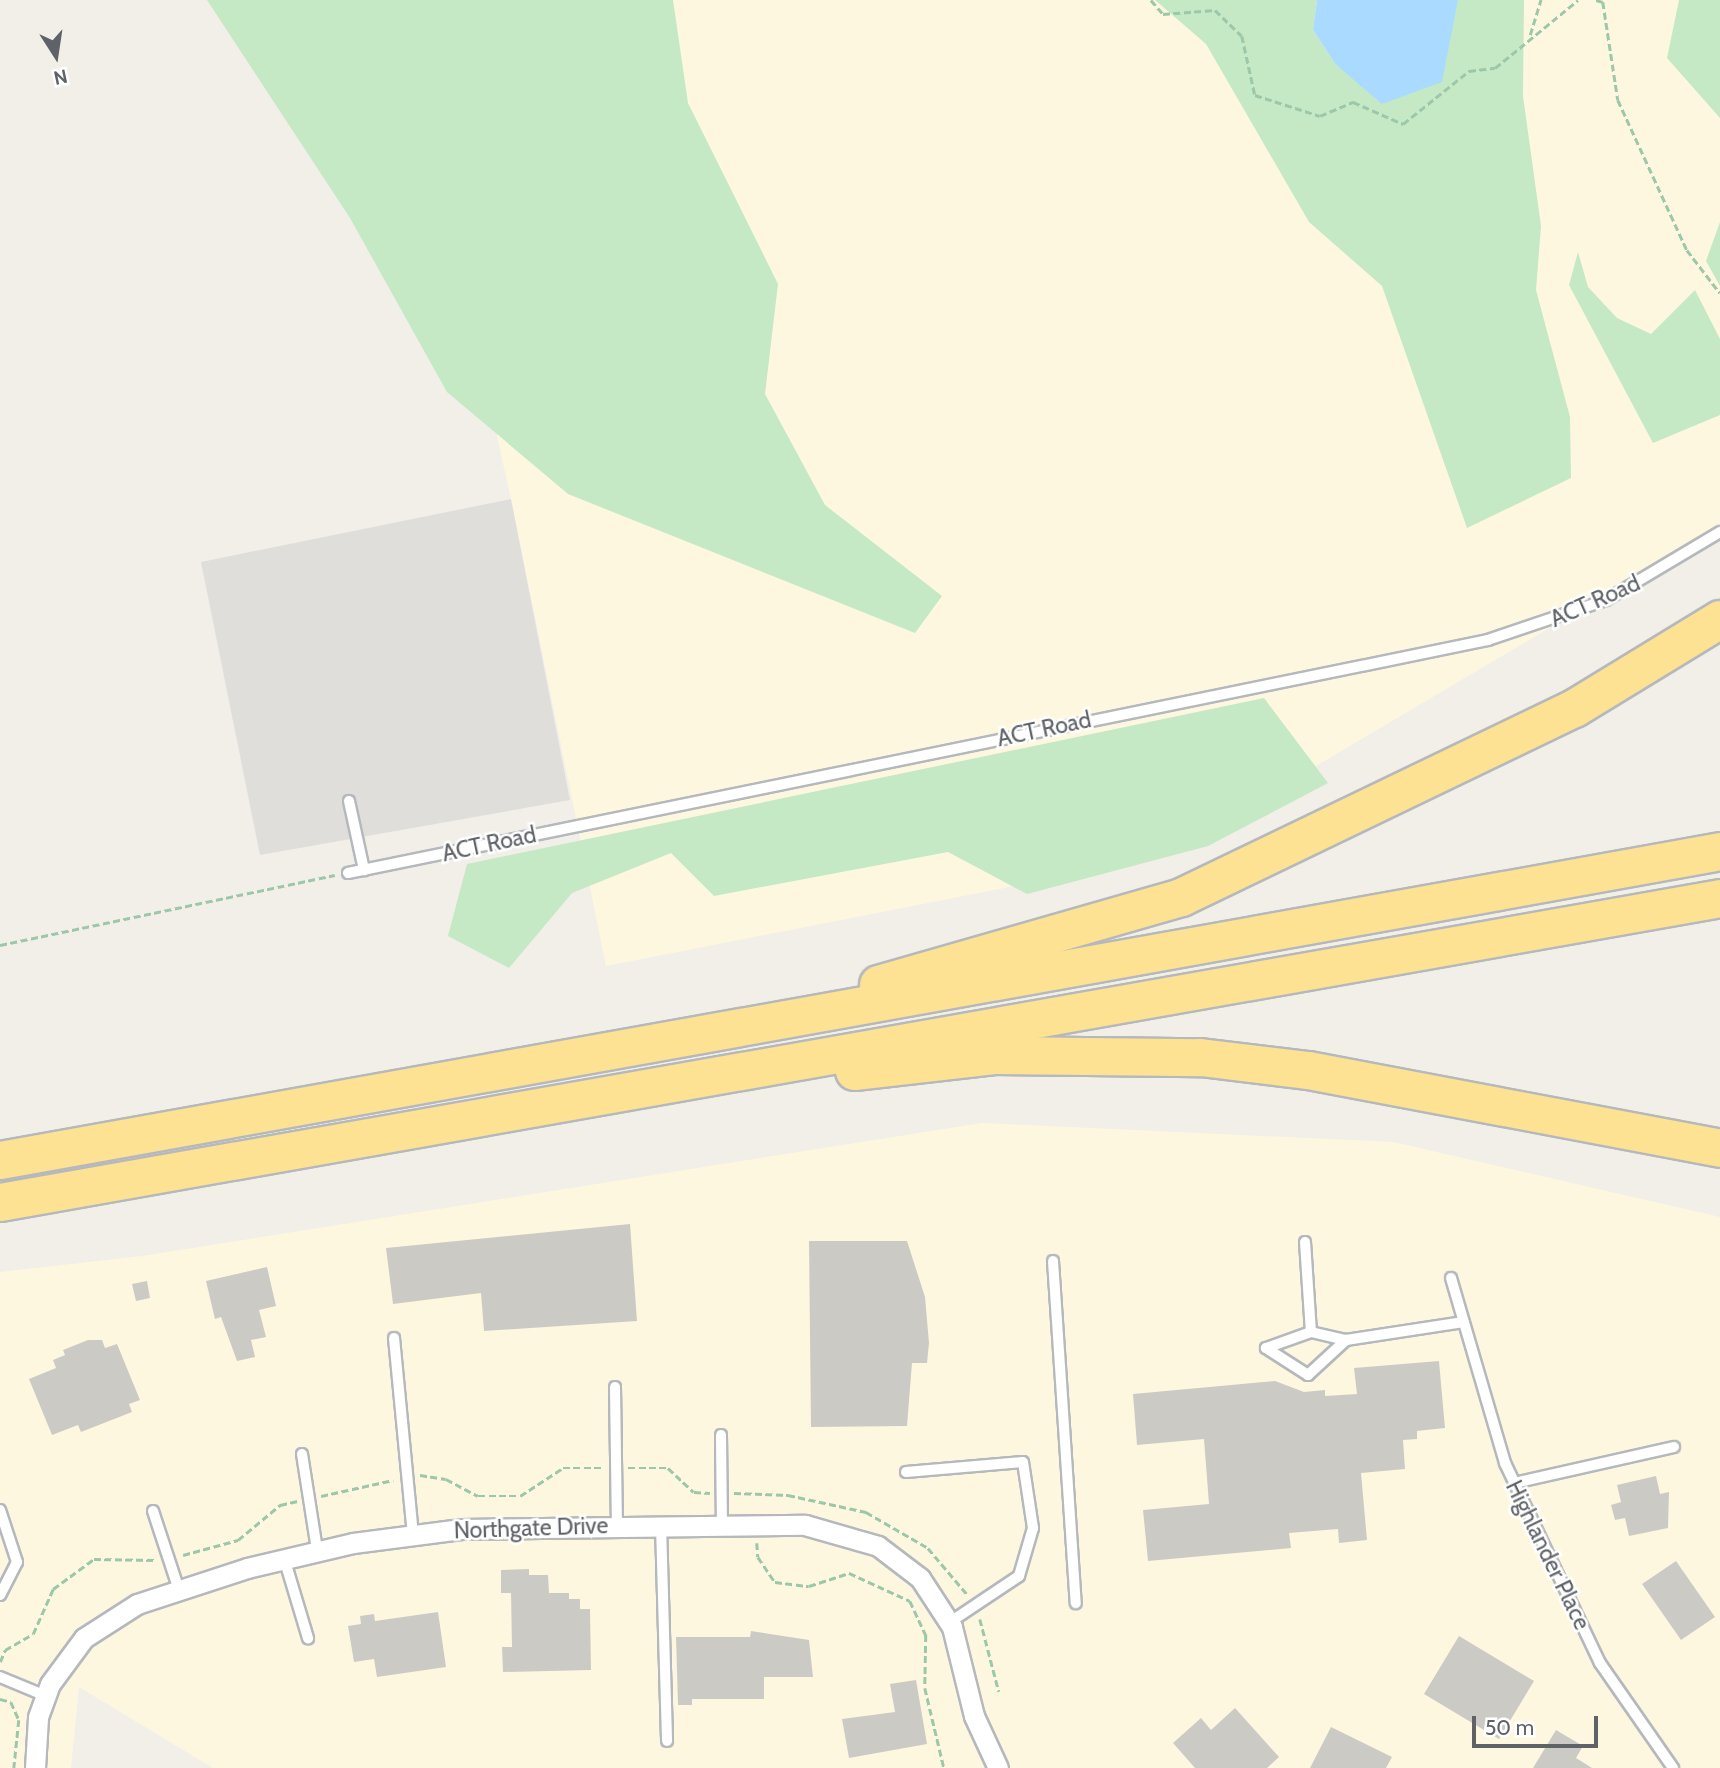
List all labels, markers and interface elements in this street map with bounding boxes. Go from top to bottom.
north arrow [21,21,91,91]
text: N [52,64,69,90]
street label: ACT Road [1546,569,1644,633]
street label: ACT Road [994,706,1094,752]
street label: ACT Road [439,821,539,867]
street label: Highlander Place [1500,1476,1596,1634]
street label: Northgate Drive [453,1512,609,1544]
scale bar [1475,1702,1601,1746]
text: 50 m [1485,1715,1534,1740]

